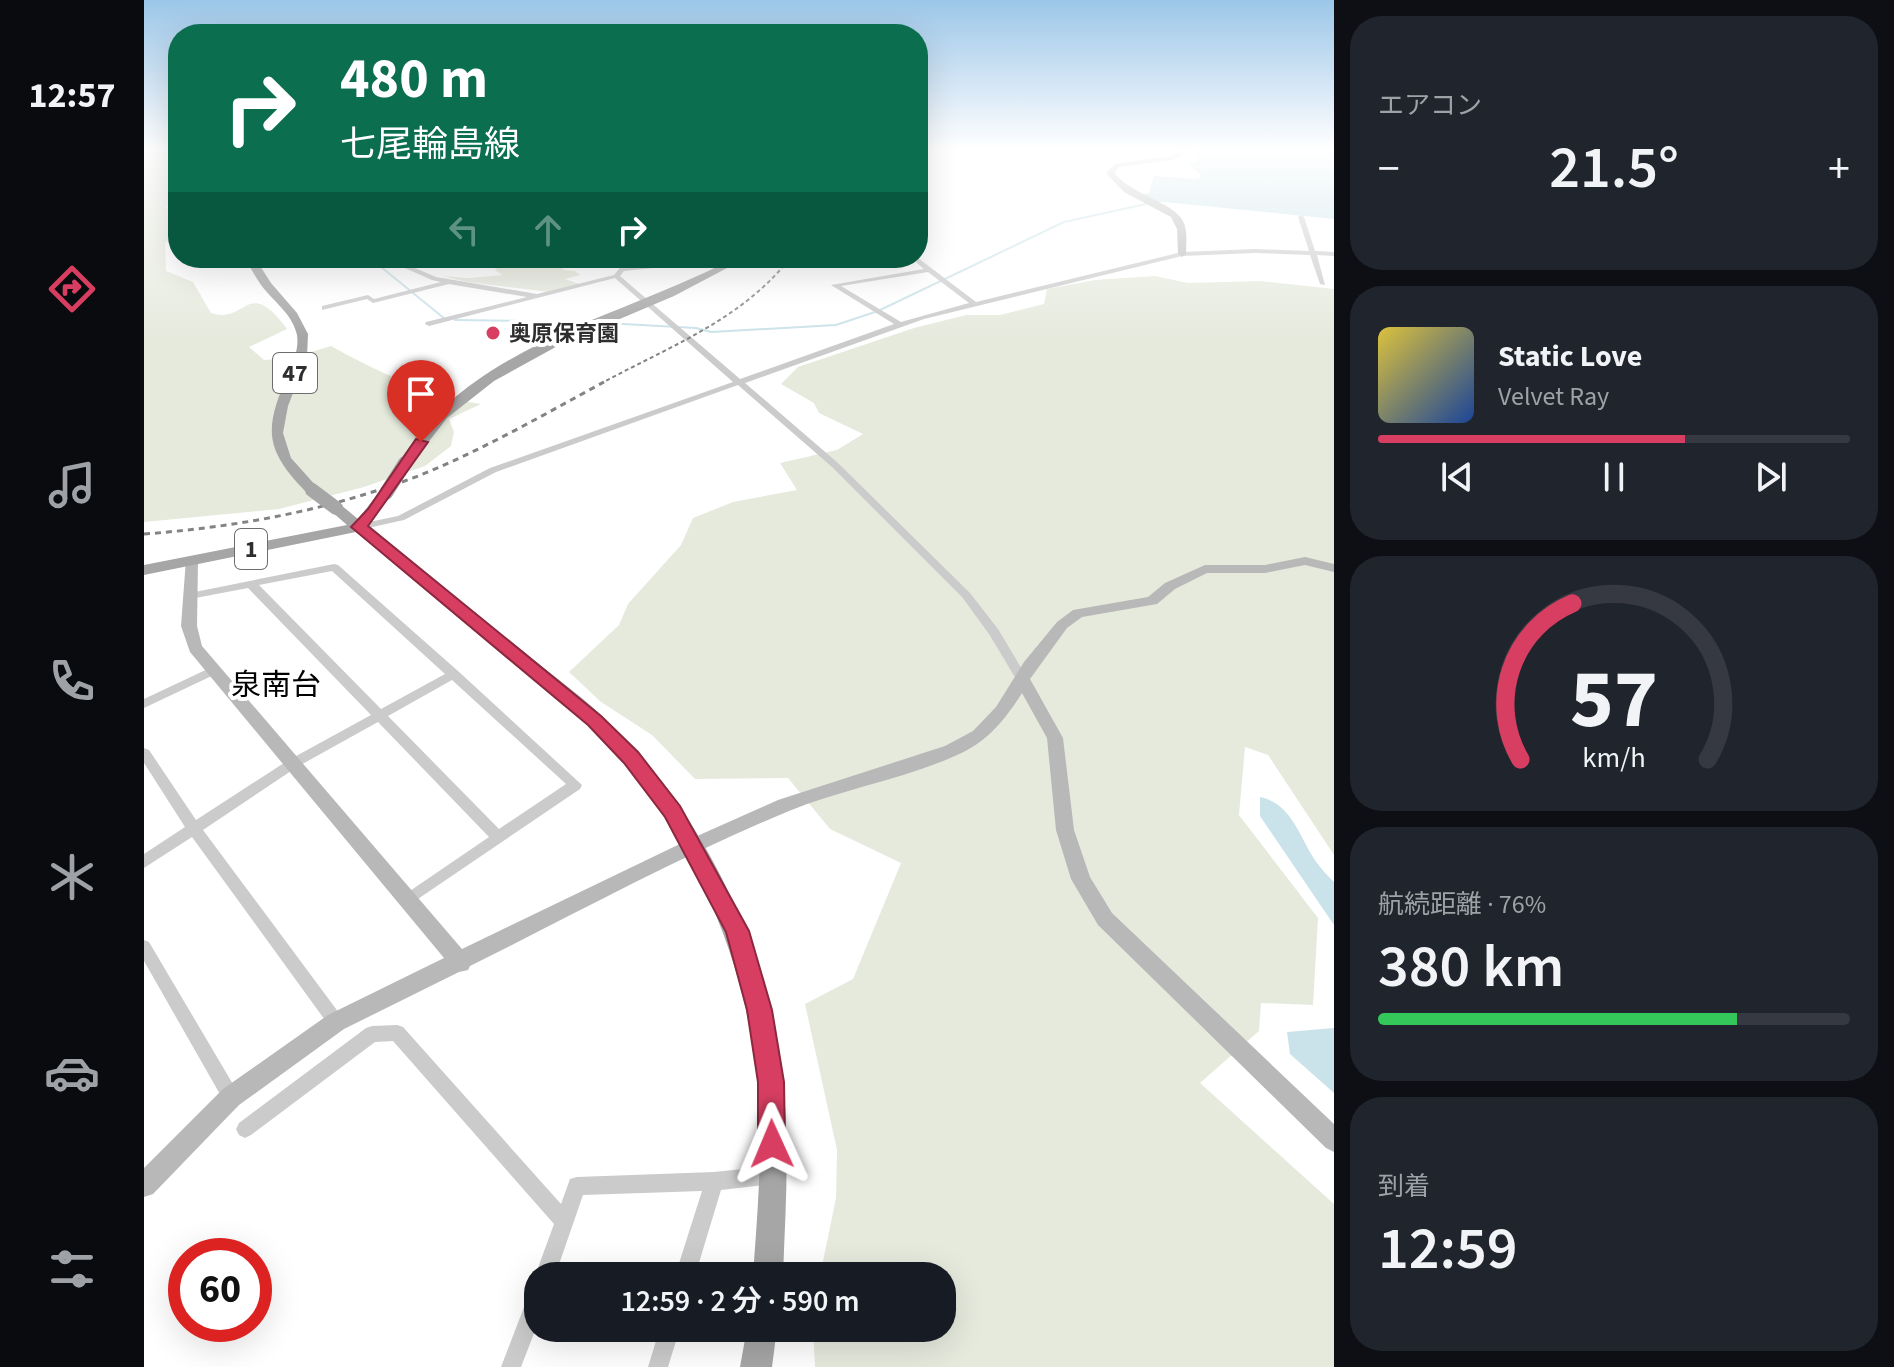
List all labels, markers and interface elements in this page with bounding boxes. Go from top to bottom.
text: 480 m [340,40,488,119]
icon: right [208,56,312,160]
text: 12:57 [29,70,115,121]
text: エアコン [1378,87,1482,124]
text: 七尾輪島線 [340,119,520,170]
text: 21.5° [1549,126,1679,211]
text: − [1378,138,1400,201]
text: + [1828,138,1850,201]
icon: left [442,208,486,252]
icon: ahead [526,208,570,252]
icon: right [610,208,654,252]
icon: directions [44,261,100,317]
place label: 奥原保育園 [509,318,619,350]
marker: 奥原保育園 [484,324,502,342]
text: Static Love [1498,335,1642,378]
road number: 47 [273,353,317,393]
pin [387,360,455,442]
icon: arrive [399,372,443,416]
text: Velvet Ray [1498,378,1609,415]
icon: previous [1435,455,1479,499]
icon: pause [1592,455,1636,499]
icon: next [1749,455,1793,499]
icon: music [44,457,100,513]
road number: 1 [235,529,267,569]
text: 57 [1570,640,1658,758]
icon: phone [44,653,100,709]
district label: 泉南台 [231,664,321,707]
text: km/h [1582,738,1646,778]
icon: climate [44,849,100,905]
text: 航続距離 · 76% [1378,886,1546,923]
text: 380 km [1378,925,1564,1010]
icon: car [44,1045,100,1101]
position arrow [730,1102,814,1186]
text: 到着 [1378,1168,1430,1205]
text: 12:59 [1378,1207,1518,1292]
speed limit sign: 60 [168,1238,272,1342]
icon: filters [44,1241,100,1297]
text: 12:59 · 2 分 · 590 m [620,1280,860,1323]

